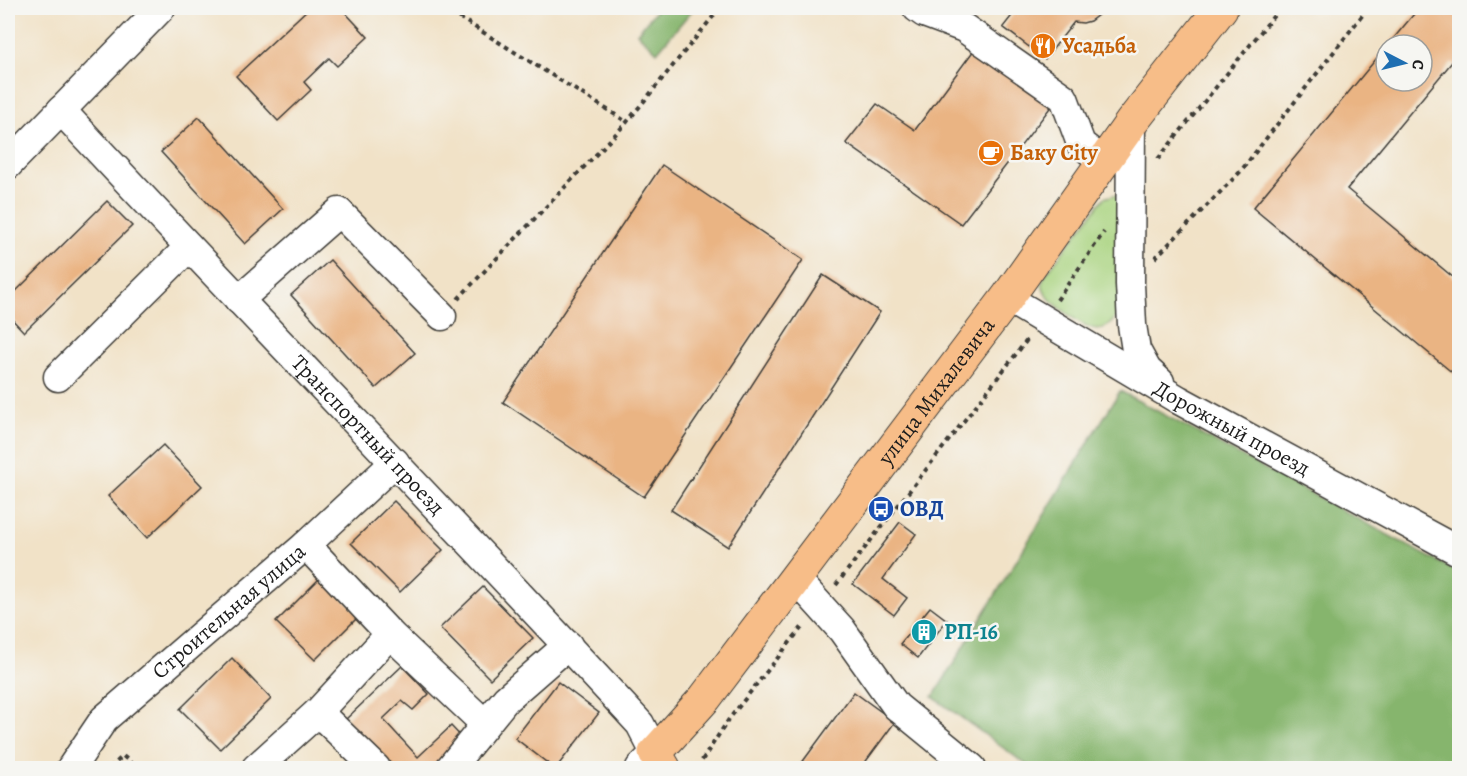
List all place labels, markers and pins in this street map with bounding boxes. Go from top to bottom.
restaurant icon: Усадьба [1028,31,1058,61]
place label: Усадьба [1062,31,1137,61]
cafe icon: Баку City [976,138,1006,168]
place label: Баку City [1010,138,1098,168]
bus stop icon: ОВД [866,494,896,524]
place label: ОВД [900,494,944,524]
building icon: РП-16 [909,617,939,647]
place label: РП-16 [944,617,998,647]

